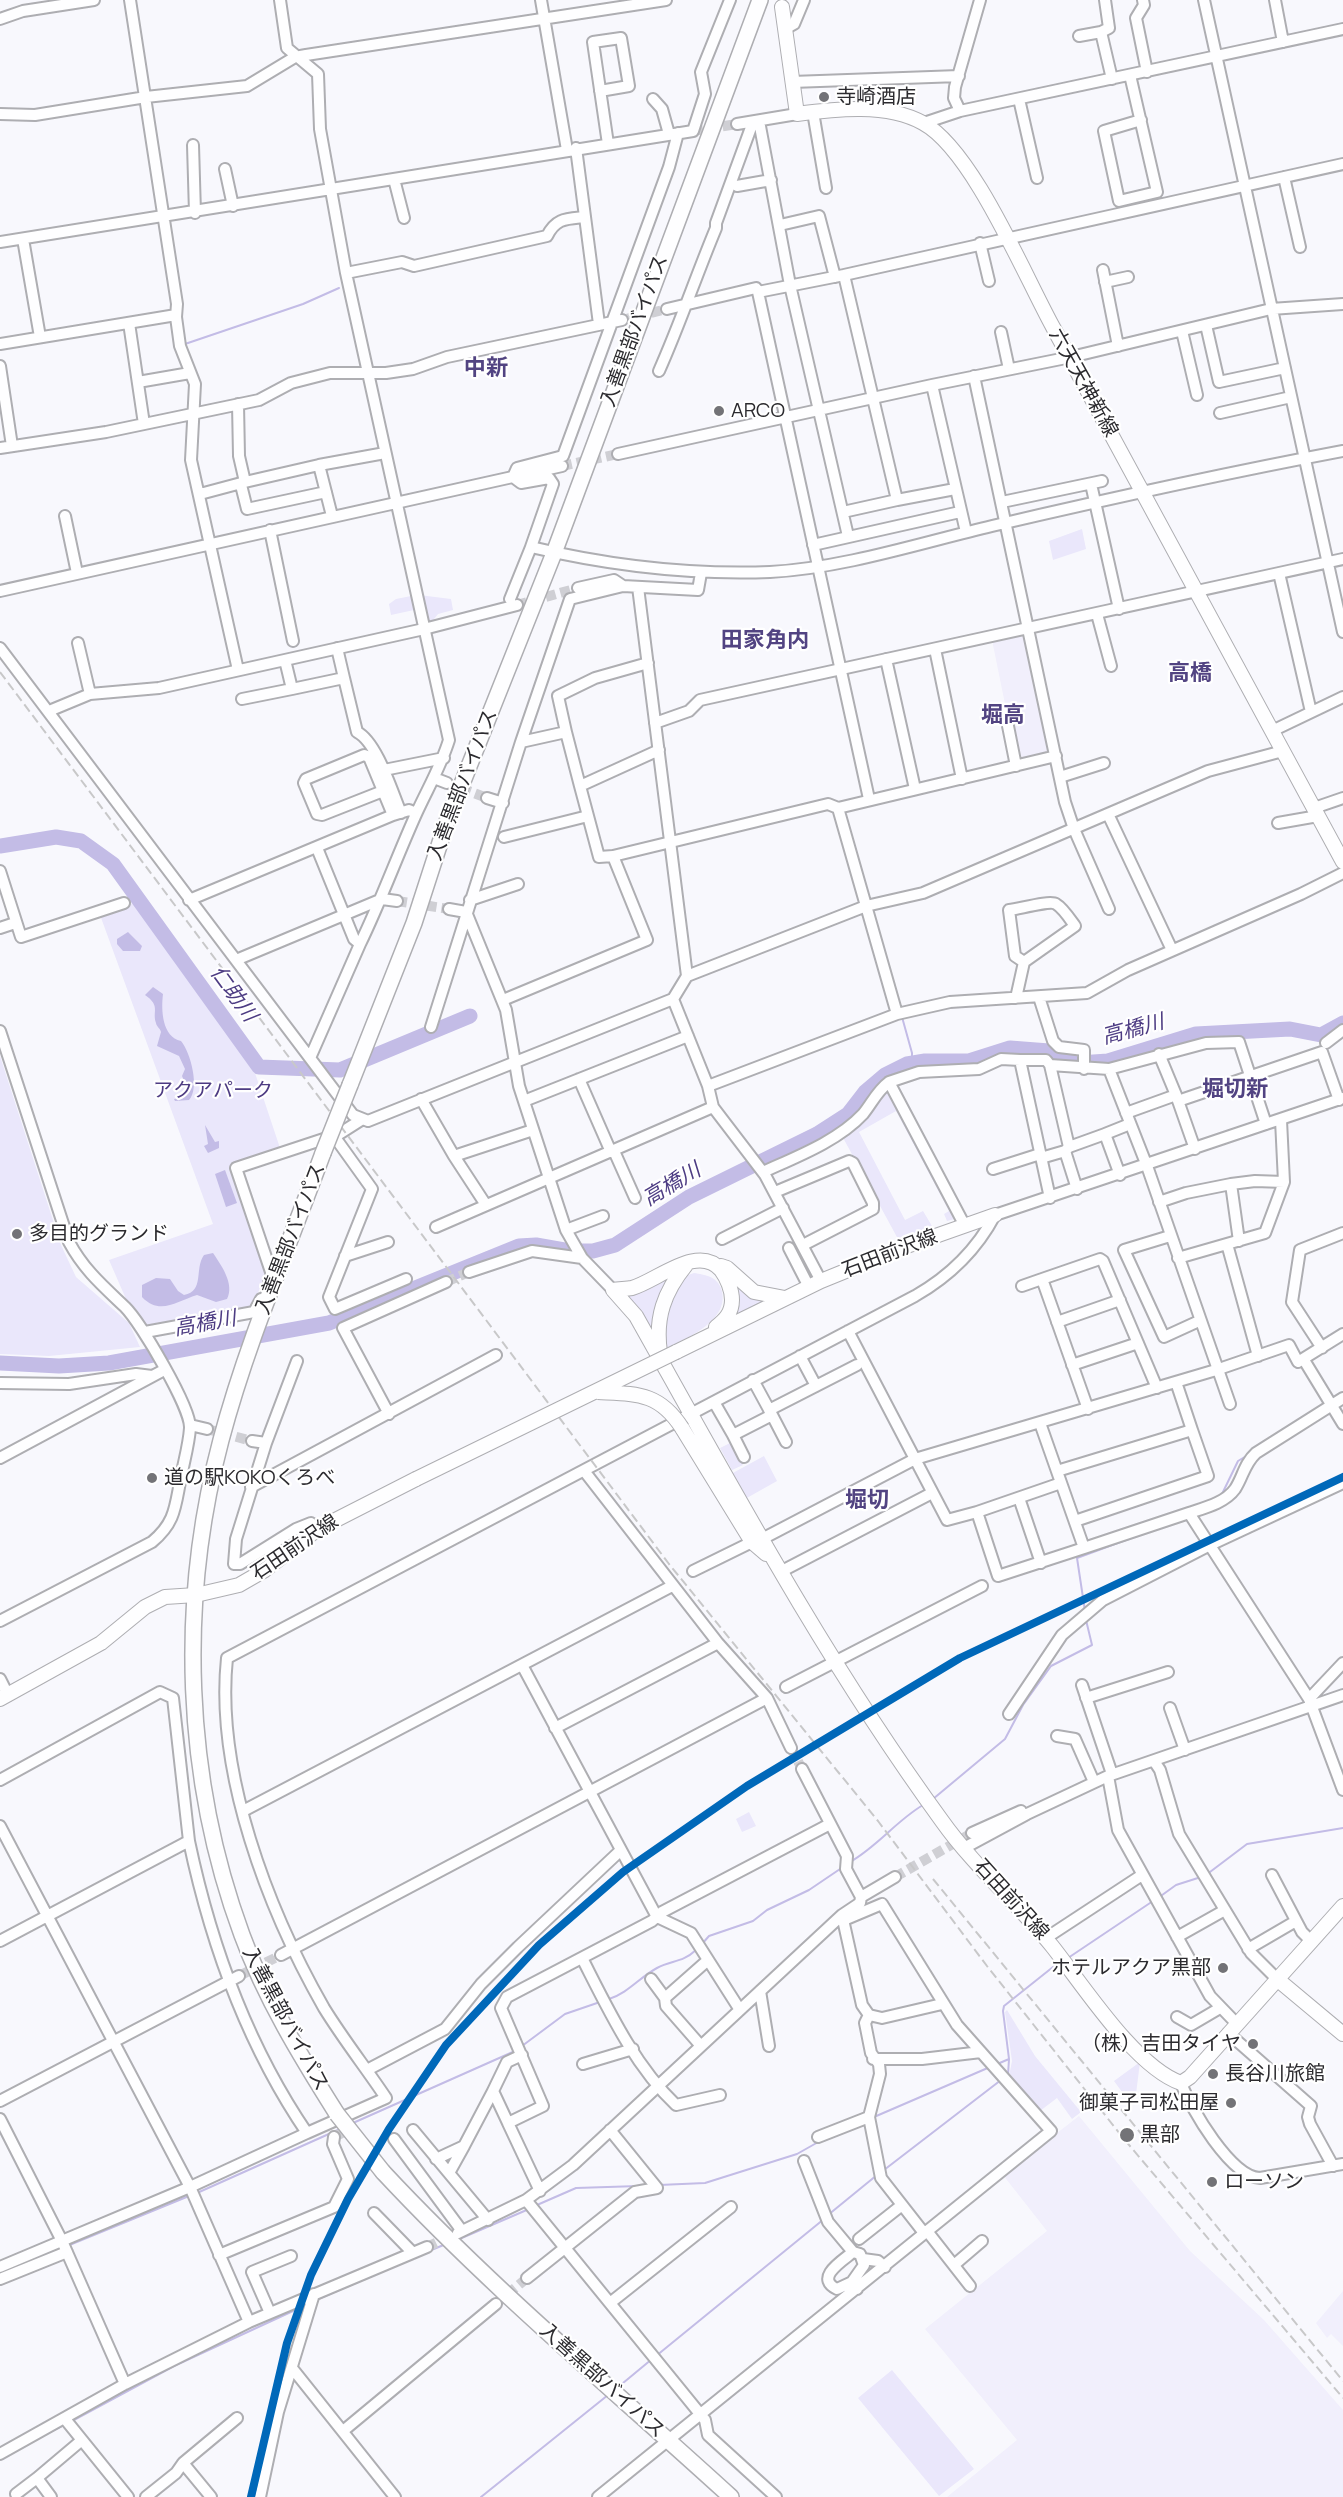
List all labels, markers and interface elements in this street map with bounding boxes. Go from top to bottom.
place label: 寺崎酒店 [836,85,916,109]
marker: 寺崎酒店 [817,90,831,104]
street label: 入善黒部バイパス [596,252,674,410]
street label: 六天天神新線 [1043,325,1123,441]
district label: 中新 [464,356,508,382]
place label: ARCO [731,399,785,423]
marker: ARCO [712,404,726,418]
district label: 田家角内 [721,628,809,654]
district label: 高橋 [1168,661,1212,687]
district label: 堀高 [981,703,1025,729]
street label: 入善黒部バイパス [423,706,503,864]
water label: 仁助川 [204,961,262,1027]
water label: 高橋川 [1099,1010,1167,1050]
district label: 堀切新 [1202,1077,1268,1103]
park label: アクアパーク [153,1079,273,1103]
water label: 高橋川 [639,1158,705,1212]
street label: 入善黒部バイパス [251,1160,331,1318]
place label: 多目的グランド [29,1222,169,1246]
street label: 石田前沢線 [839,1225,941,1283]
marker: 多目的グランド [10,1227,24,1241]
water label: 高橋川 [172,1306,238,1342]
place label: 道の駅KOKOくろべ [164,1466,335,1490]
marker: 道の駅KOKOくろべ [145,1471,159,1485]
district label: 堀切 [845,1488,889,1514]
street label: 石田前沢線 [247,1510,343,1586]
street label: 石田前沢線 [969,1855,1053,1945]
street label: 入善黒部バイパス [237,1943,333,2095]
place label: ホテルアクア黒部 [1051,1956,1211,1980]
marker: ホテルアクア黒部 [1216,1961,1230,1975]
place label: （株）吉田タイヤ [1081,2032,1241,2056]
marker: （株）吉田タイヤ [1246,2037,1260,2051]
place label: 長谷川旅館 [1225,2062,1325,2086]
marker: 長谷川旅館 [1206,2067,1220,2081]
place label: 御菓子司松田屋 [1079,2091,1219,2115]
marker: 御菓子司松田屋 [1224,2096,1238,2110]
place label: 黒部 [1140,2123,1180,2147]
marker: 黒部 [1118,2126,1136,2144]
place label: ローソン [1224,2170,1304,2194]
marker: ローソン [1205,2175,1219,2189]
street label: 入善黒部バイパス [535,2319,669,2443]

